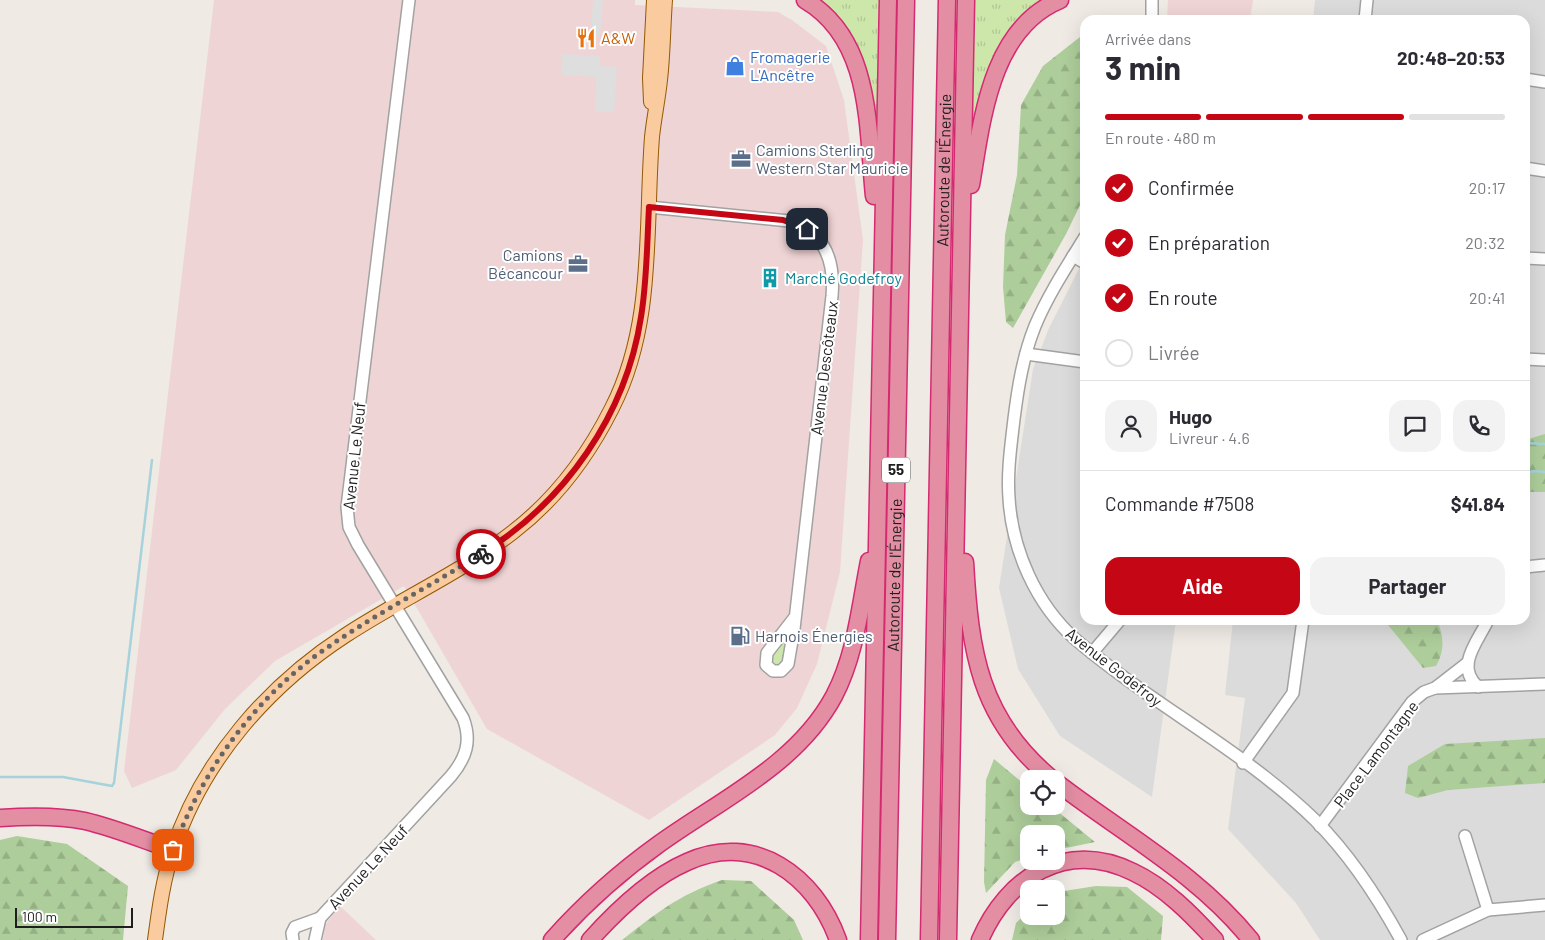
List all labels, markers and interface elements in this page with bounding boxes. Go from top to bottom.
restaurant icon: A&W [575,27,597,49]
place label: A&W [601,28,635,47]
text: Arrivée dans [1105,29,1191,48]
text: 20:48–20:53 [1397,46,1505,69]
place label: Fromagerie L'Ancêtre [750,47,830,84]
text: 3 min [1105,48,1181,86]
shop icon: Fromagerie L'Ancêtre [724,55,746,77]
street label: Autoroute de l'Énergie [932,94,954,247]
text: En route · 480 m [1105,128,1216,147]
place label: Camions Sterling Western Star Mauricie [756,140,908,177]
office icon: Camions Sterling Western Star Mauricie [730,148,752,170]
icon: check [1105,174,1133,202]
text: Confirmée [1148,176,1235,199]
text: 20:17 [1469,178,1505,197]
pin [786,208,828,250]
icon: home [793,215,821,243]
icon: check [1105,229,1133,257]
text: En préparation [1148,231,1270,254]
text: 20:32 [1465,233,1505,252]
place label: Camions Bécancour [488,245,563,282]
office icon: Camions Bécancour [567,253,589,275]
building icon: Marché Godefroy [759,267,781,289]
place label: Marché Godefroy [785,268,902,287]
icon: check [1105,284,1133,312]
text: En route [1148,286,1218,309]
text: 20:41 [1469,288,1505,307]
street label: Avenue Descôteaux [806,299,841,436]
text: Livrée [1148,341,1200,364]
button: person [1105,400,1157,452]
button: chat [1389,400,1441,452]
button: phone [1453,400,1505,452]
street label: Avenue Le Neuf [338,401,369,511]
text: Hugo [1169,405,1212,428]
text: Livreur · 4.6 [1169,428,1250,447]
road number: 55 [882,458,910,482]
text: Commande #7508 [1105,492,1254,515]
text: $41.84 [1451,492,1505,515]
street label: Autoroute de l'Énergie [883,498,905,652]
courier [456,529,506,579]
icon: bike [467,540,495,568]
button: Aide [1105,557,1300,615]
button: Partager [1310,557,1505,615]
street label: Avenue Godefroy [1062,623,1167,710]
fuel station icon: Harnois Énergies [729,625,751,647]
place label: Harnois Énergies [755,626,873,645]
street label: Place Lamontagne [1329,697,1422,811]
map controls [1020,770,1065,925]
button: locate [1020,770,1065,815]
street label: Avenue Le Neuf [324,820,412,913]
button: + [1020,825,1065,870]
pin [152,829,194,871]
icon: bag [159,836,187,864]
button: − [1020,880,1065,925]
scale bar [15,905,132,928]
text: 100 m [22,908,57,925]

